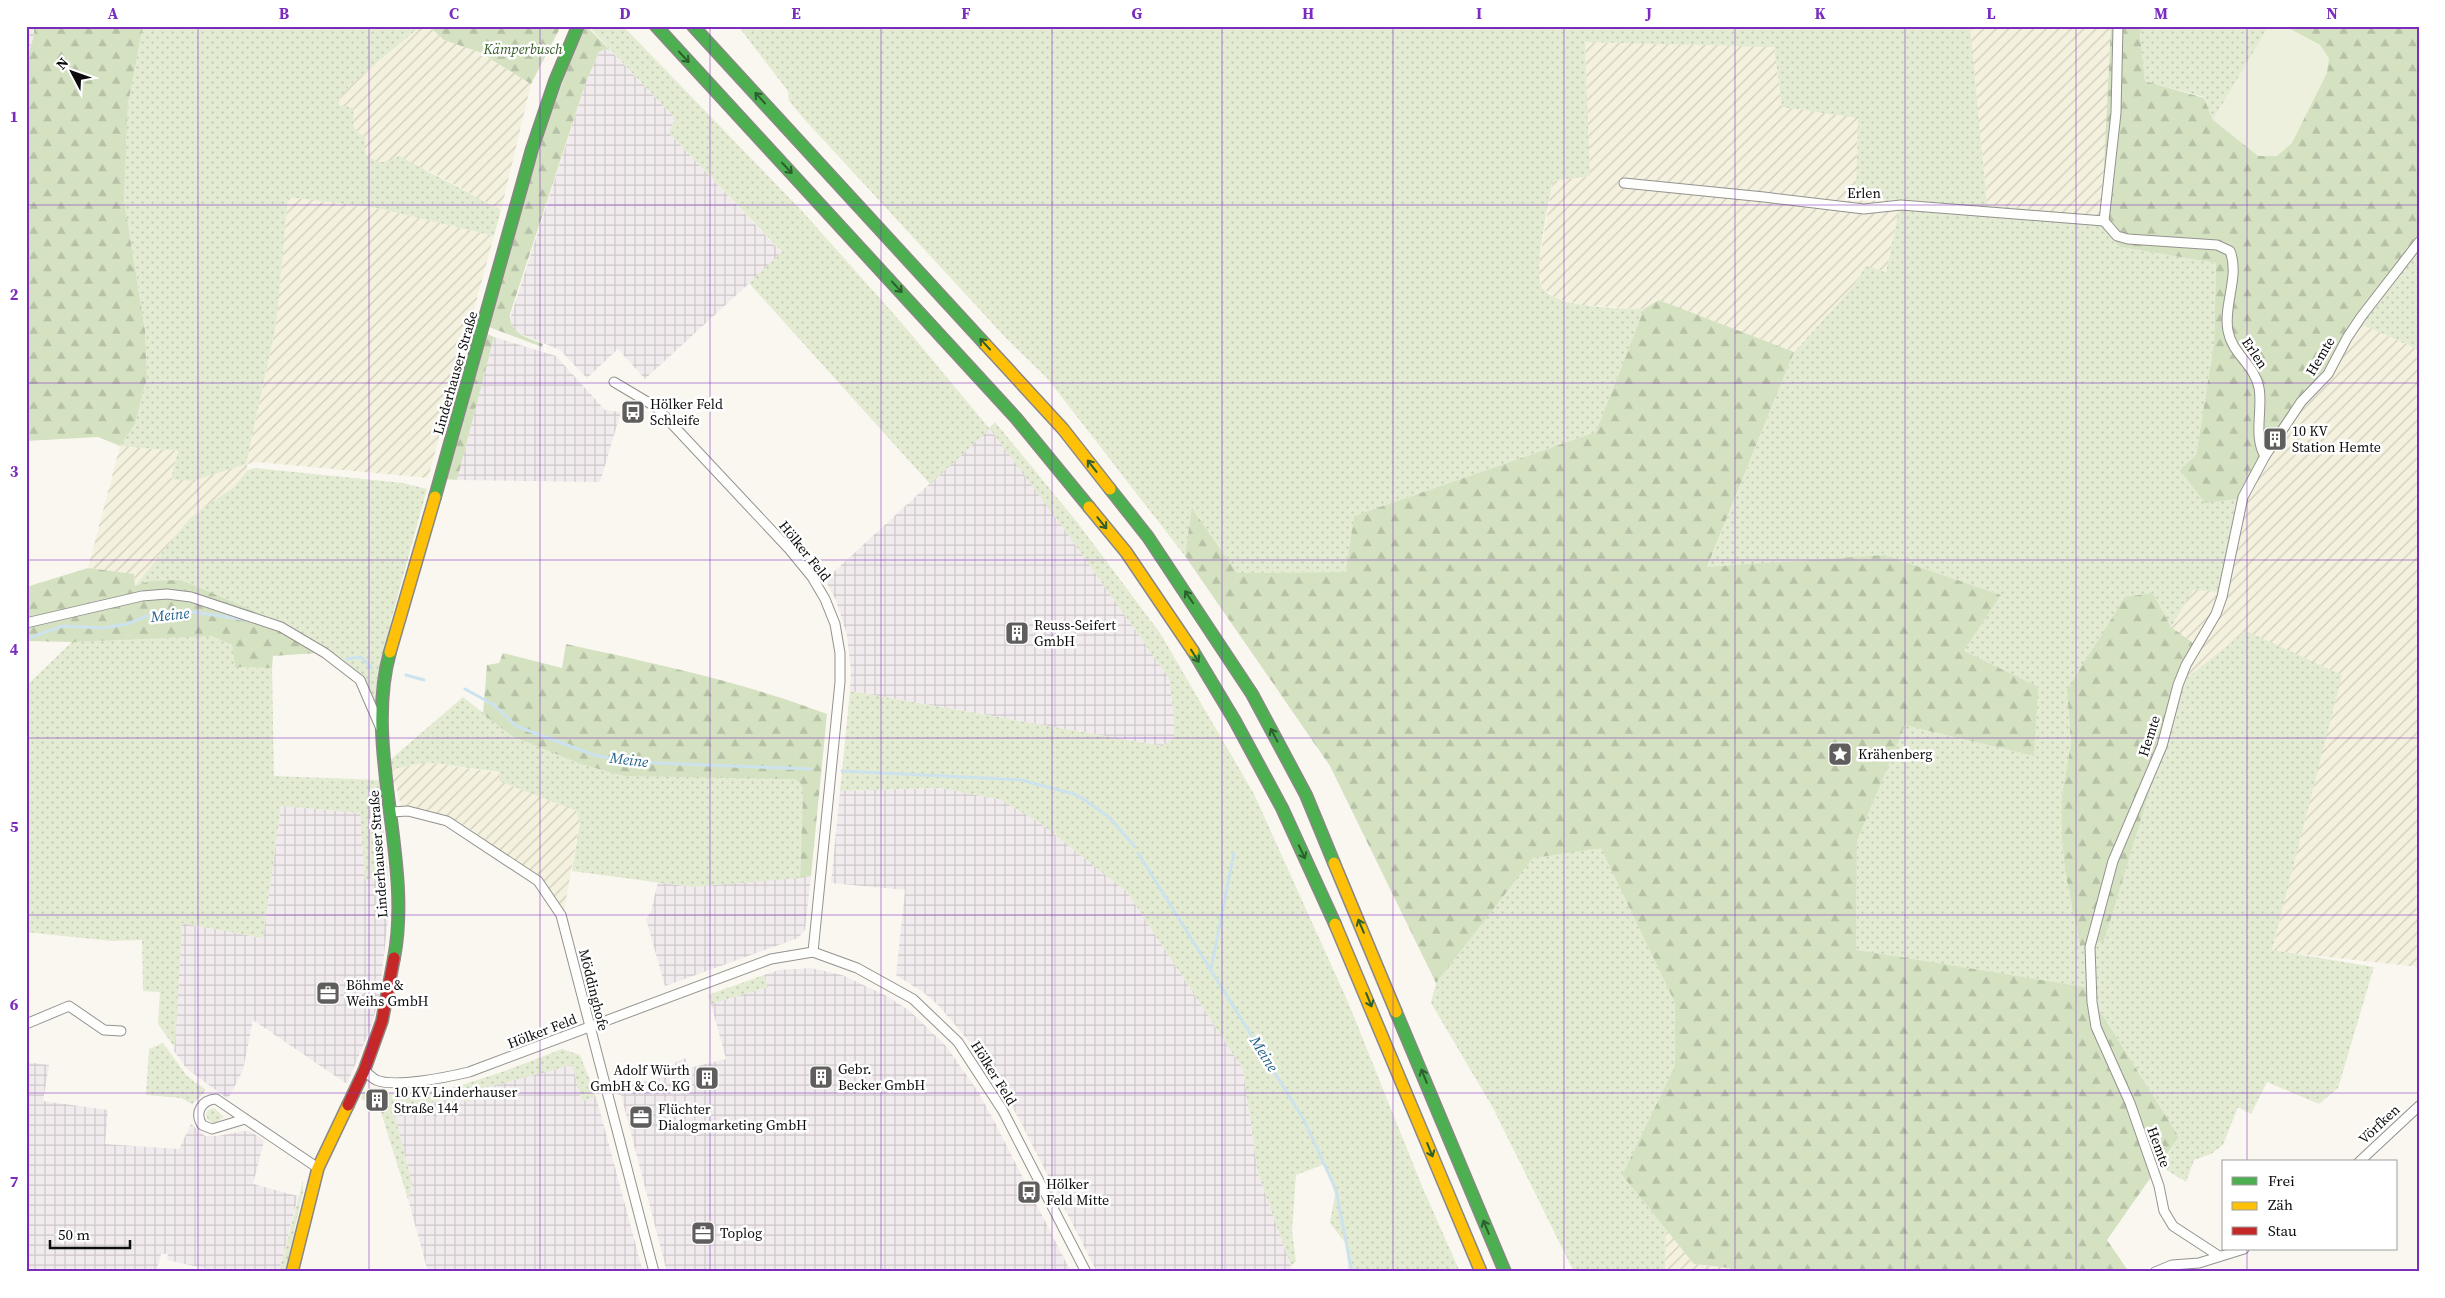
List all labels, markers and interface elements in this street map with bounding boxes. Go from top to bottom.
text: A [108,2,119,24]
text: B [279,2,290,24]
text: C [449,2,459,24]
text: D [619,2,631,24]
text: E [791,2,801,24]
text: F [961,2,971,24]
text: G [1132,2,1143,24]
text: H [1302,2,1314,24]
text: I [1476,2,1482,24]
text: J [1645,2,1652,24]
text: K [1814,2,1826,24]
text: L [1986,2,1996,24]
text: M [2154,2,2168,24]
text: N [2326,2,2338,24]
park label: Kämperbusch [482,39,563,59]
north arrow [48,48,98,98]
one-way arrow [678,50,690,63]
text: N [51,53,73,74]
one-way arrow [754,92,766,105]
text: 1 [10,105,18,127]
one-way arrow [781,161,793,174]
street label: Erlen [1847,183,1882,203]
one-way arrow [891,281,903,294]
text: 2 [10,283,19,305]
street label: Linderhauser Straße [428,309,482,437]
street label: Erlen [2237,333,2273,373]
street label: Hemte [2301,333,2339,379]
one-way arrow [979,337,991,350]
place label: Hölker Feld Schleife [650,394,723,430]
bus stop icon: Hölker Feld Schleife [620,399,646,425]
place label: 10 KV Station Hemte [2292,421,2381,457]
building icon: 10 KV Station Hemte [2262,426,2288,452]
text: 3 [10,460,19,482]
one-way arrow [1087,460,1098,473]
street label: Hölker Feld [774,516,836,586]
one-way arrow [1097,516,1108,529]
one-way arrow [1184,590,1194,604]
water label: Meine [149,602,190,627]
place label: Reuss-Seifert GmbH [1034,615,1116,651]
building icon: Reuss-Seifert GmbH [1004,620,1030,646]
text: 4 [10,638,19,660]
one-way arrow [1191,649,1201,663]
street label: Hemte [2133,713,2165,759]
one-way arrow [1269,727,1279,742]
place icon: Krähenberg [1827,741,1853,767]
place label: Krähenberg [1858,744,1933,764]
water label: Meine [608,747,650,772]
street label: Linderhauser Straße [364,790,392,918]
text: 5 [10,815,19,837]
one-way arrow [1298,844,1307,859]
one-way arrow [1356,919,1365,934]
street label: Möddinghofe [574,947,614,1033]
place label: Böhme & Weihs GmbH [346,975,429,1011]
office icon: Böhme & Weihs GmbH [315,980,341,1006]
one-way arrow [1364,992,1374,1007]
text: 6 [10,993,19,1015]
street label: Hölker Feld [504,1009,580,1053]
water label: Meine [1245,1031,1284,1076]
street label: Hölker Feld [966,1037,1022,1109]
place label: Gebr. Becker GmbH [838,1059,925,1095]
place label: Adolf Würth GmbH & Co. KG [590,1060,690,1096]
building icon: Gebr. Becker GmbH [808,1064,834,1090]
building icon: Adolf Würth GmbH & Co. KG [694,1065,720,1091]
one-way arrow [1419,1069,1428,1085]
place label: 10 KV Linderhauser Straße 144 [394,1082,517,1118]
building icon: 10 KV Linderhauser Straße 144 [364,1087,390,1113]
place label: Flüchter Dialogmarketing GmbH [658,1099,807,1135]
street label: Vörfken [2354,1099,2404,1148]
office icon: Flüchter Dialogmarketing GmbH [628,1104,654,1130]
street label: Hemte [2142,1124,2176,1170]
one-way arrow [1426,1142,1436,1157]
legend [2222,1160,2398,1250]
text: 7 [10,1170,19,1192]
text: Frei [2268,1170,2295,1191]
place label: Hölker Feld Mitte [1046,1174,1109,1210]
bus stop icon: Hölker Feld Mitte [1016,1179,1042,1205]
text: Zäh [2268,1194,2293,1215]
scale bar [50,1218,130,1250]
office icon: Toplog [690,1220,716,1246]
one-way arrow [1480,1220,1490,1235]
text: Stau [2268,1220,2297,1241]
place label: Toplog [720,1223,762,1243]
text: 50 m [58,1224,90,1245]

